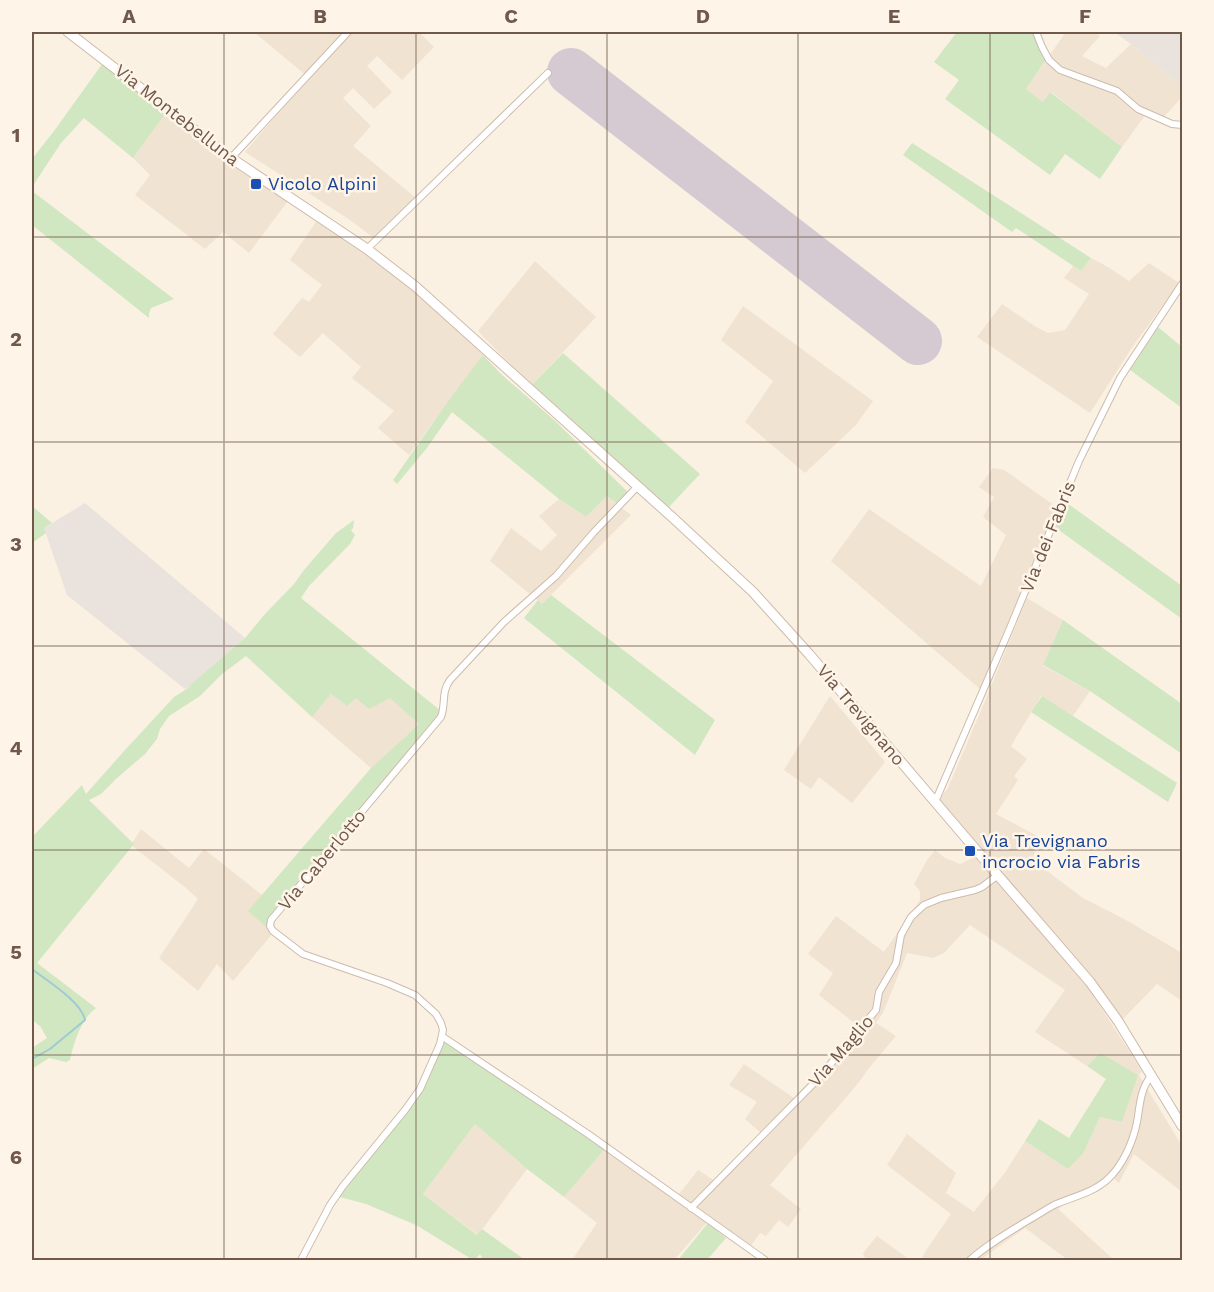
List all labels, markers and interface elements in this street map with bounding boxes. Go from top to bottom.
text: A [122,4,136,28]
text: B [313,4,327,28]
text: C [504,4,518,28]
text: D [696,4,710,28]
text: E [888,4,900,28]
text: F [1079,4,1091,28]
street label: Via Montebelluna [111,59,244,170]
text: 1 [12,123,20,147]
place label: Vicolo Alpini [268,173,376,194]
marker: Vicolo Alpini [249,177,263,191]
text: 2 [10,327,22,351]
street label: Via dei Fabris [1016,478,1079,596]
text: 3 [10,532,22,556]
street label: Via Trevignano [813,660,910,770]
text: 4 [10,736,23,760]
street label: Via Caberlotto [273,805,370,914]
place label: Via Trevignano incrocio via Fabris [982,830,1140,872]
marker: Via Trevignano incrocio via Fabris [963,844,977,858]
text: 5 [10,940,22,964]
street label: Via Maglio [804,1010,878,1091]
text: 6 [10,1145,22,1169]

